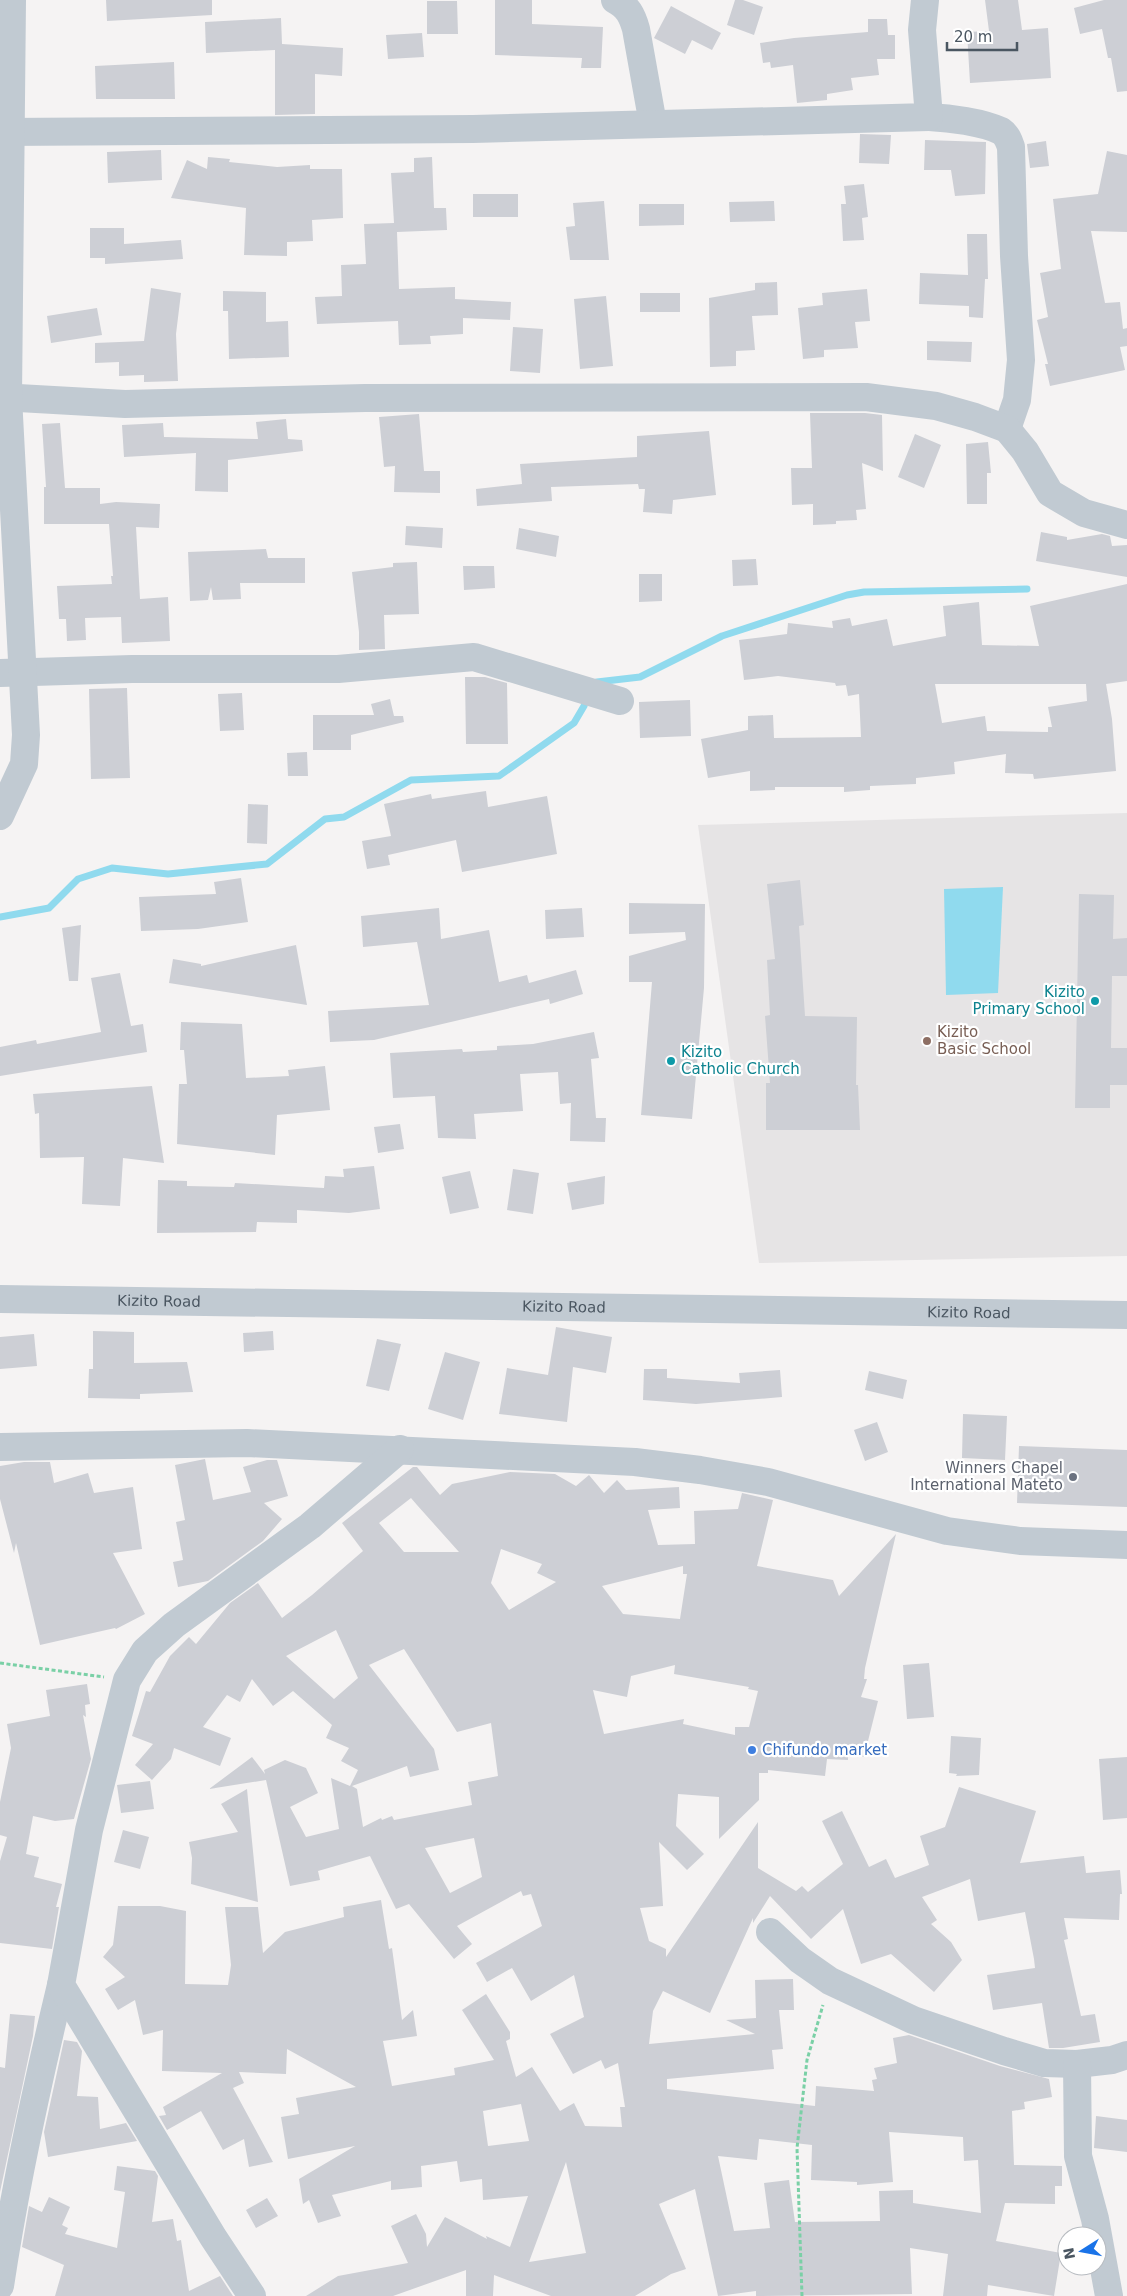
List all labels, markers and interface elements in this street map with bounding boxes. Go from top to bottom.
scale bar [947,20,1017,52]
text: 20 m [954,28,992,46]
place label: Kizito Primary School [972,983,1085,1018]
marker: Kizito Primary School [1089,995,1101,1007]
place label: Kizito Basic School [937,1023,1031,1058]
marker: Kizito Basic School [921,1035,933,1047]
place label: Kizito Catholic Church [681,1043,800,1078]
marker: Kizito Catholic Church [665,1055,677,1067]
street label: Kizito Road [117,1292,201,1311]
street label: Kizito Road [522,1297,606,1317]
street label: Kizito Road [927,1303,1011,1322]
place label: Winners Chapel International Mateto [910,1459,1063,1494]
marker: Winners Chapel International Mateto [1067,1471,1079,1483]
place label: Chifundo market [762,1741,887,1759]
marker: Chifundo market [746,1744,758,1756]
north arrow [1057,2226,1107,2276]
text: N [1060,2246,1078,2261]

